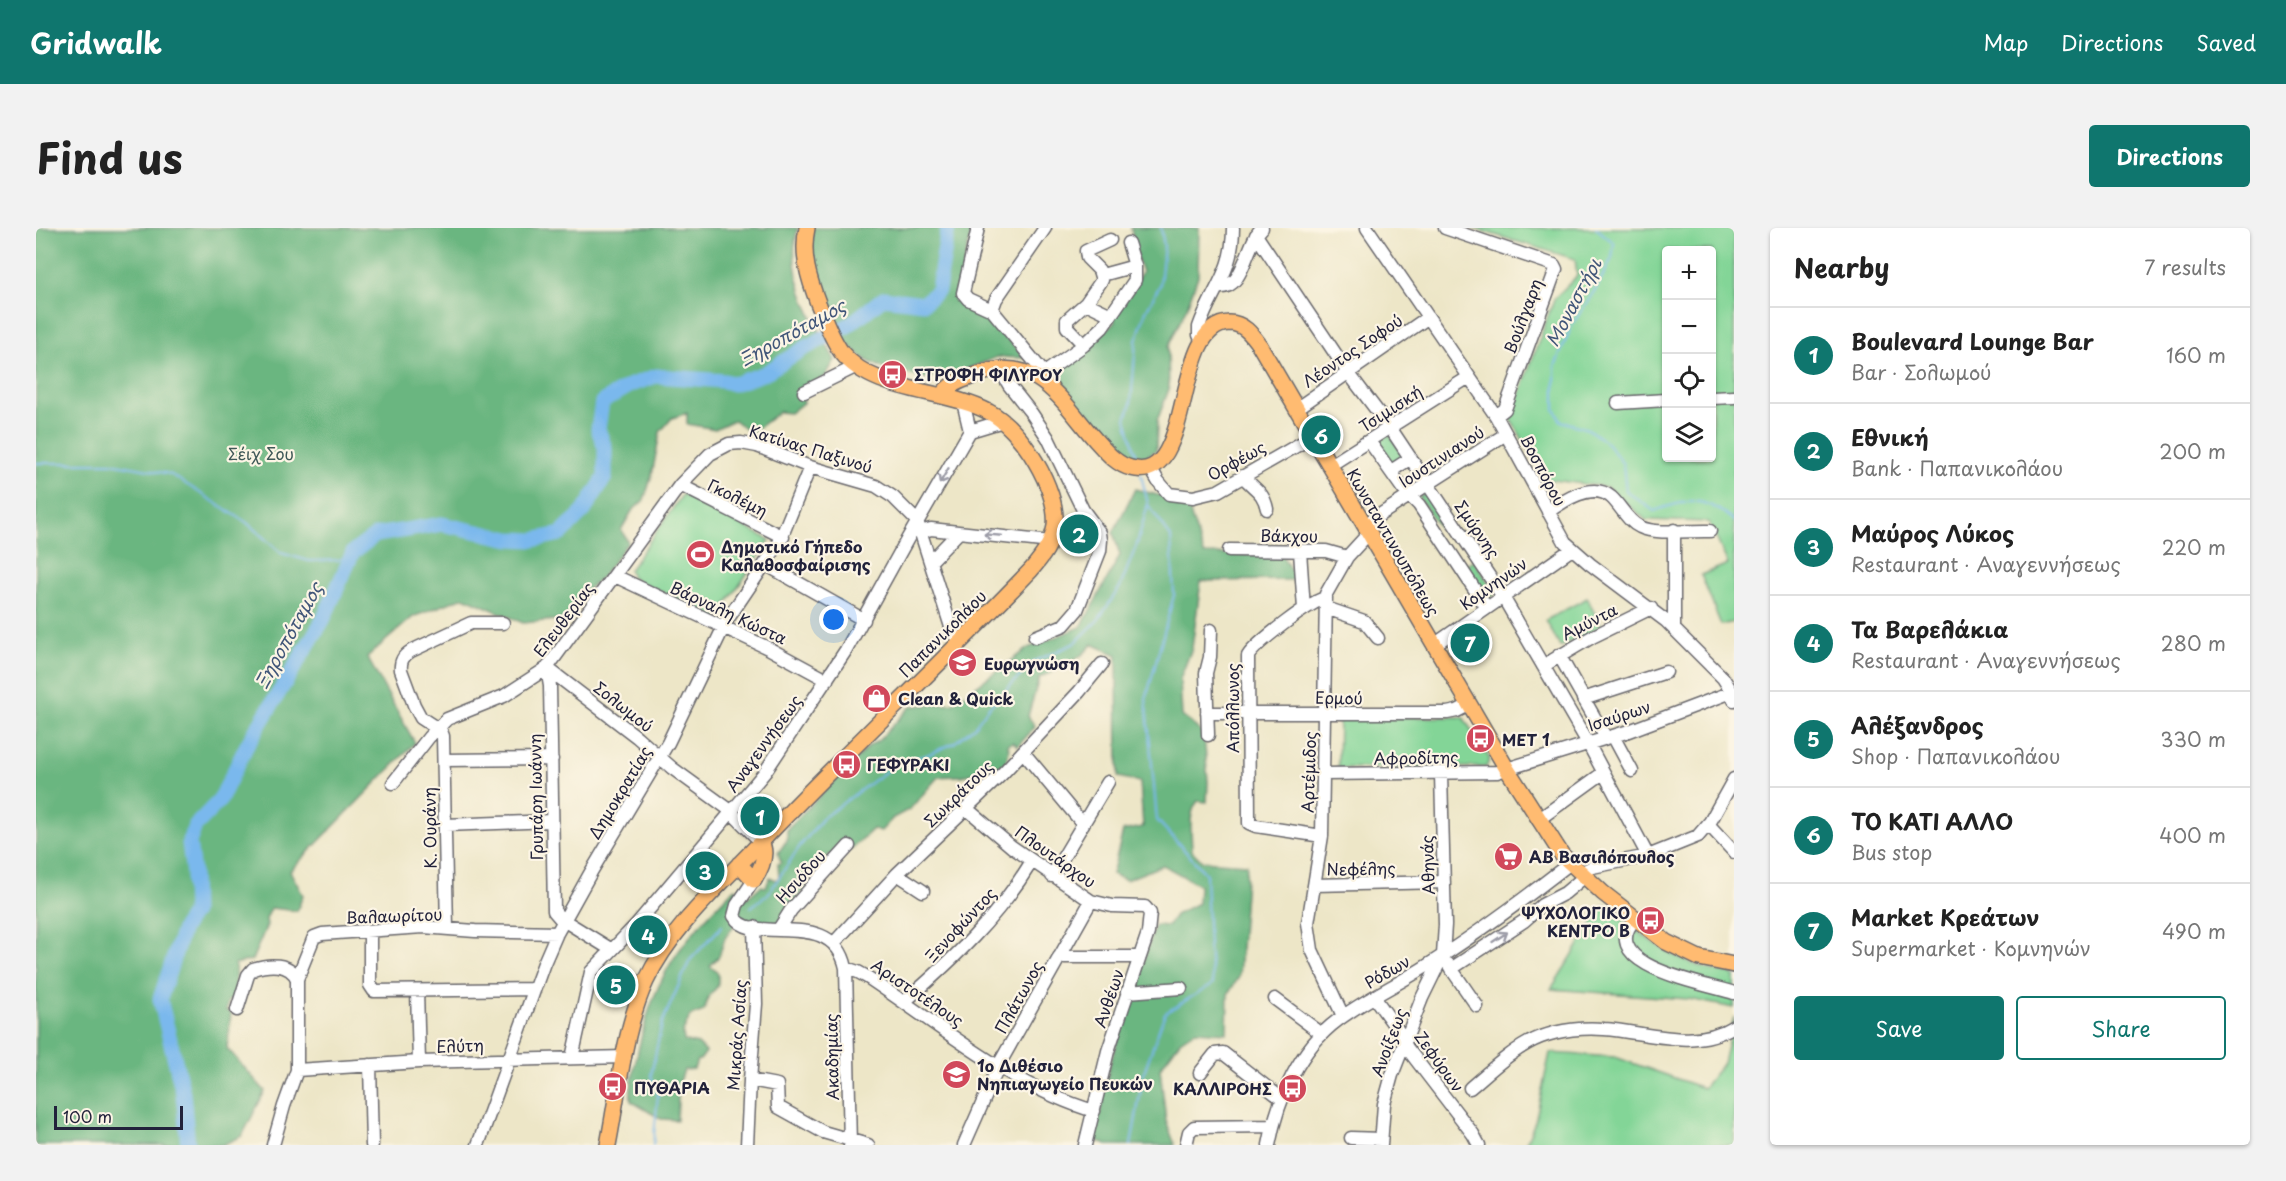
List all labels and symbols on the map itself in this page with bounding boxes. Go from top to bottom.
water label: Μοναστήρι [1538,252,1608,351]
street label: Βούλγαρη [1497,275,1547,357]
water label: Ξηροπόταμος [734,291,852,372]
street label: Λέοντος Σοφού [1297,308,1407,392]
bus stop icon: ΣΤΡΟΦΗ ΦΙΛΥΡΟΥ [877,358,909,390]
place label: ΣΤΡΟΦΗ ΦΙΛΥΡΟΥ [914,362,1062,386]
street label: Τσιμισκή [1354,379,1426,437]
pin: 6 [1302,412,1340,458]
street label: Κατίνας Παξινού [746,418,876,478]
street label: Ιουστινιανού [1394,419,1488,493]
street label: Βοσπόρου [1515,430,1573,510]
street label: Ορφέως [1203,434,1269,486]
park label: Σέιχ Σου [228,441,294,465]
street label: Κωνσταντινουπόλεως [1342,464,1446,620]
one-way arrow [937,467,949,484]
street label: Γκολέμη [704,472,772,522]
street label: Σμύρνης [1450,495,1506,563]
pin: 2 [1060,512,1098,556]
street label: Βάκχου [1260,522,1318,548]
one-way arrow [983,529,1003,540]
place label: Δημοτικό Γήπεδο Καλαθοσφαίρισης [721,534,871,576]
sports icon: Δημοτικό Γήπεδο Καλαθοσφαίρισης [684,539,716,571]
street label: Κομνηνών [1454,551,1532,615]
street label: Βάρναλη Κώστα [667,574,791,650]
water label: Ξηροπόταμος [248,575,329,693]
street label: Ελευθερίας [527,576,599,662]
street label: Παπανικολάου [893,584,991,682]
street label: Αμύντα [1557,597,1621,645]
your location [819,605,848,634]
pin: 7 [1450,620,1490,666]
school or university icon: Ευρωγνώση [947,647,979,679]
place label: Ευρωγνώση [984,651,1080,675]
street label: Απόλλωνος [1220,663,1244,753]
street label: Σολωμού [589,675,659,737]
shop icon: Clean & Quick [861,682,893,714]
street label: Ερμού [1315,685,1363,709]
place label: Clean & Quick [898,686,1013,710]
street label: Αναγεννήσεως [719,689,807,797]
street label: Ισαύρων [1584,694,1654,736]
bus stop icon: ΜΕΤ 1 [1465,723,1497,755]
place label: ΜΕΤ 1 [1502,727,1550,751]
street label: Αρτέμιδος [1295,731,1321,813]
street label: Γρυπάρη Ιωάννη [522,733,548,861]
street label: Δημοκρατίας [582,741,656,843]
street label: Αφροδίτης [1373,744,1459,770]
bus stop icon: ΓΕΦΥΡΑΚΙ [830,748,862,780]
place label: ΓΕΦΥΡΑΚΙ [867,752,949,776]
street label: Σωκράτους [918,754,998,832]
street label: Κ. Ουράνη [416,787,442,869]
pin: 1 [740,794,780,838]
street label: Πλουτάρχου [1011,819,1101,893]
street label: Αθηνάς [1414,835,1440,895]
supermarket icon: ΑΒ Βασιλόπουλος [1492,840,1524,872]
street label: Ησιόδου [769,844,831,908]
place label: ΑΒ Βασιλόπουλος [1529,844,1675,868]
pin: 3 [686,848,724,894]
street label: Νεφέλης [1326,855,1396,881]
street label: Ξενοφώντος [919,881,1001,967]
place label: ΨΥΧΟΛΟΓΙΚΟ ΚΕΝΤΡΟ B [1521,900,1630,942]
street label: Βαλαωρίτου [345,901,443,929]
bus stop icon: ΨΥΧΟΛΟΓΙΚΟ ΚΕΝΤΡΟ B [1635,905,1667,937]
pin: 4 [628,912,668,958]
one-way arrow [1491,931,1508,943]
street label: Ρόδων [1360,948,1414,994]
street label: Αριστοτέλους [867,952,969,1032]
street label: Πλάτωνος [988,956,1048,1038]
pin: 5 [596,962,636,1008]
street label: Ανθέων [1087,965,1129,1031]
street label: Μικράς Ασίας [720,979,752,1091]
street label: Ανοίξεως [1364,1004,1412,1080]
street label: Ακαδημίας [818,1013,844,1101]
street label: Ζεφύρων [1409,1025,1471,1097]
street label: Ελύτη [436,1032,484,1058]
place label: 1ο Διθέσιο Νηπιαγωγείο Πευκών [977,1053,1153,1095]
school or university icon: 1ο Διθέσιο Νηπιαγωγείο Πευκών [940,1058,972,1090]
bus stop icon: ΠΥΘΑΡΙΑ [597,1071,629,1103]
bus stop icon: ΚΑΛΛΙΡΟΗΣ [1277,1072,1309,1104]
place label: ΠΥΘΑΡΙΑ [634,1075,710,1099]
place label: ΚΑΛΛΙΡΟΗΣ [1173,1076,1272,1100]
scale bar [54,1103,183,1130]

